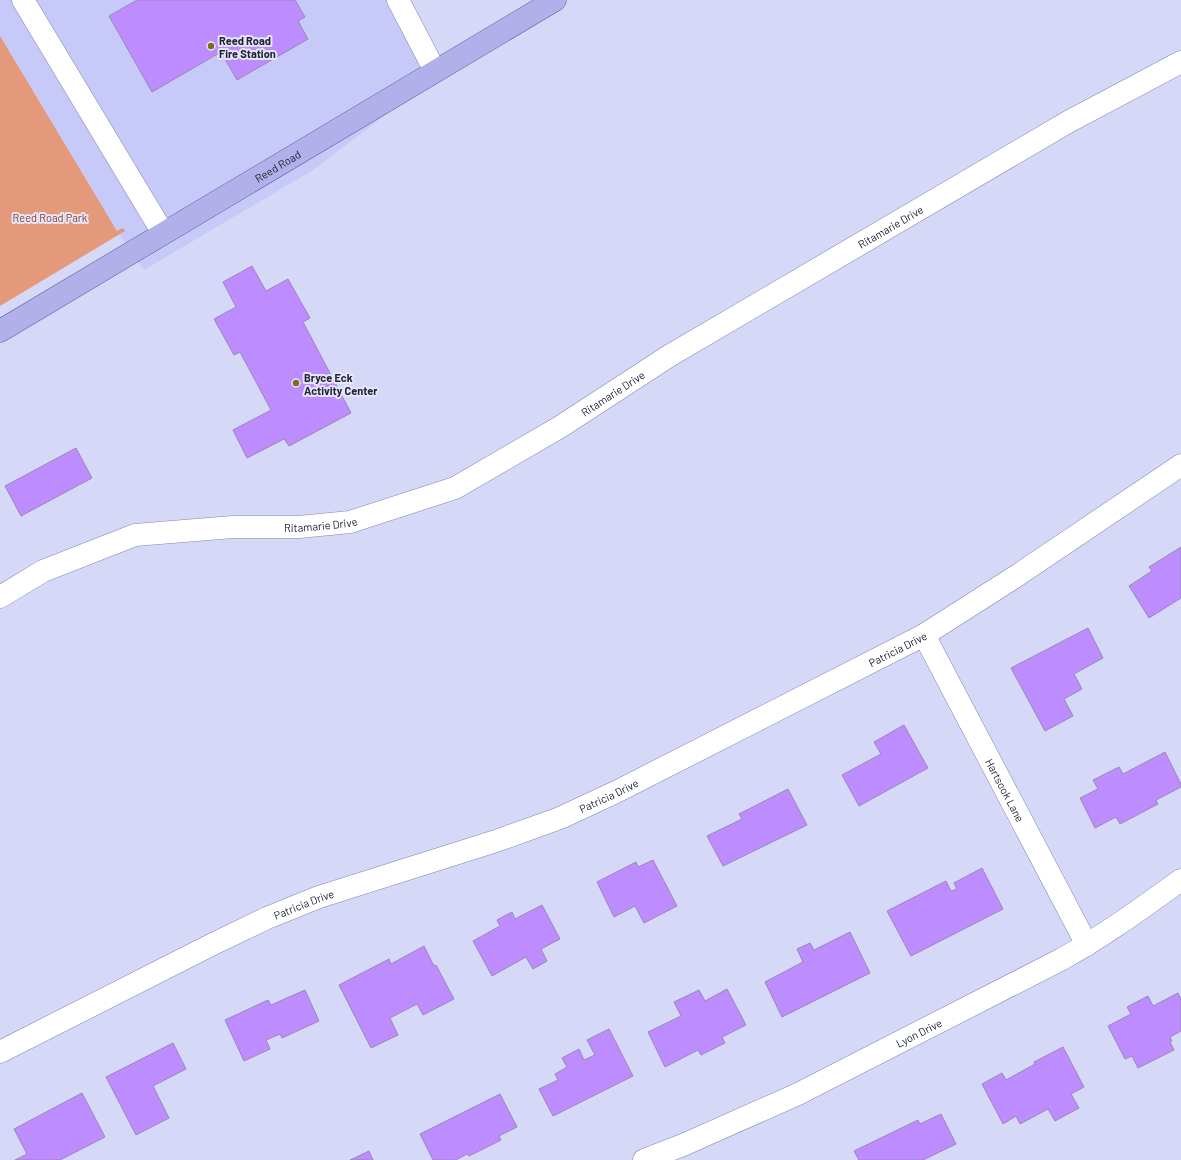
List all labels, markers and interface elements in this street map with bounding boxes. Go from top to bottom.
place label: Reed Road Fire Station [219,34,276,60]
marker: Reed Road Fire Station [206,41,216,51]
street label: Reed Road [252,147,303,184]
street label: Ritamarie Drive [855,202,925,250]
park label: Reed Road Park [13,211,88,224]
street label: Ritamarie Drive [578,367,647,418]
place label: Bryce Eck Activity Center [304,371,378,397]
marker: Bryce Eck Activity Center [291,378,301,388]
street label: Ritamarie Drive [284,514,359,534]
street label: Patricia Drive [866,628,929,669]
street label: Hartsook Lane [983,756,1027,824]
street label: Patricia Drive [577,775,640,815]
street label: Patricia Drive [271,886,335,921]
street label: Lyon Drive [893,1015,944,1049]

